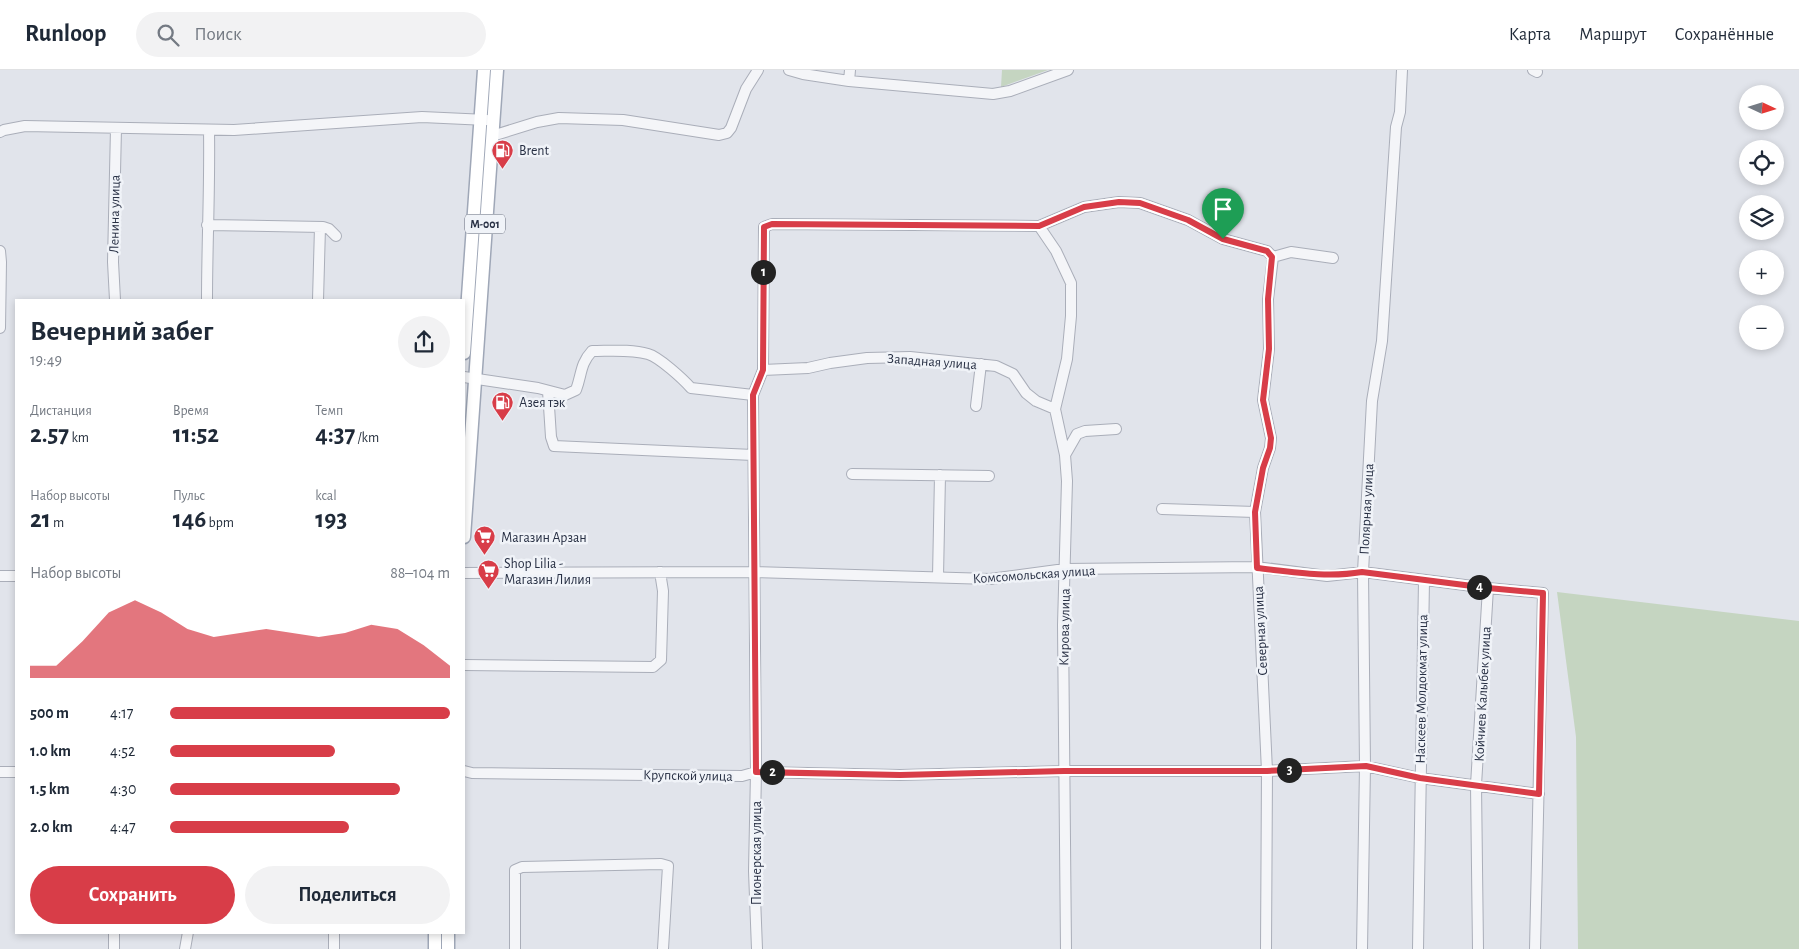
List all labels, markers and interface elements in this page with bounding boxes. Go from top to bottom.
search box [136,12,486,57]
icon: search [154,21,182,49]
text: Runloop [25,22,106,46]
text: Поиск [194,25,242,44]
text: Карта [1509,26,1551,44]
text: Маршрут [1579,26,1647,44]
text: Сохранённые [1675,26,1774,44]
north arrow [1739,85,1784,130]
map controls [1739,85,1784,350]
fuel station icon: Brent [491,138,515,169]
button: locate [1739,140,1784,185]
place label: Brent [519,144,550,158]
street label: Ленина улица [107,174,123,253]
pin [1202,188,1244,239]
icon: arrive [1209,195,1237,223]
button: layers [1739,195,1784,240]
road number: M-001 [465,214,505,234]
button: + [1739,250,1784,295]
pin: 1 [750,260,776,284]
text: 1 [761,265,766,279]
button: − [1739,305,1784,350]
button: share [398,316,450,368]
text: Вечерний забег [30,318,213,346]
text: 19:49 [30,352,62,368]
street label: Западная улица [887,352,978,372]
fuel station icon: Азея тэк [491,390,515,421]
place label: Азея тэк [519,396,566,410]
text: Дистанция [30,404,92,418]
text: Время [173,404,209,418]
text: Темп [315,404,343,418]
text: 2.57 [30,422,69,447]
text: 11:52 [173,422,219,447]
text: 4:37 [315,422,355,447]
text: km [69,431,89,445]
text: /km [355,431,379,445]
street label: Полярная улица [1358,462,1376,555]
text: Набор высоты [30,489,110,503]
text: Пульс [173,489,205,503]
text: kcal [315,489,337,503]
text: 21 [30,507,51,532]
text: 146 [173,507,206,532]
text: 193 [315,507,347,532]
text: m [51,516,64,530]
text: bpm [206,516,234,530]
supermarket icon: Магазин Арзан [473,525,497,556]
place label: Магазин Арзан [501,531,587,545]
place label: Shop Lilia - Магазин Лилия [504,557,591,587]
supermarket icon: Shop Lilia - Магазин Лилия [476,559,500,590]
street label: Комсомольская улица [972,564,1097,586]
text: Набор высоты [30,565,121,581]
text: 88–104 m [390,565,450,581]
pin: 4 [1466,574,1492,600]
text: 4 [1476,580,1483,594]
street label: Северная улица [1252,585,1270,676]
street label: Кирова улица [1057,587,1073,666]
street label: Наскеев Молдокмат улица [1414,614,1430,764]
street label: Койчиев Калыбек улица [1472,625,1494,762]
text: 500 m [30,705,69,721]
text: 4:17 [110,705,134,721]
text: 1.0 km [30,743,71,759]
text: 4:52 [110,743,135,759]
pin: 3 [1276,758,1302,782]
pin: 2 [760,760,784,784]
text: 3 [1286,763,1293,777]
text: 2 [769,765,776,779]
street label: Крупской улица [643,768,733,784]
text: 1.5 km [30,781,70,797]
text: 4:30 [110,781,136,797]
street label: Пионерская улица [750,800,764,905]
text: 2.0 km [30,819,73,835]
text: 4:47 [110,819,136,835]
button: Сохранить [30,866,235,924]
button: Поделиться [245,866,450,924]

